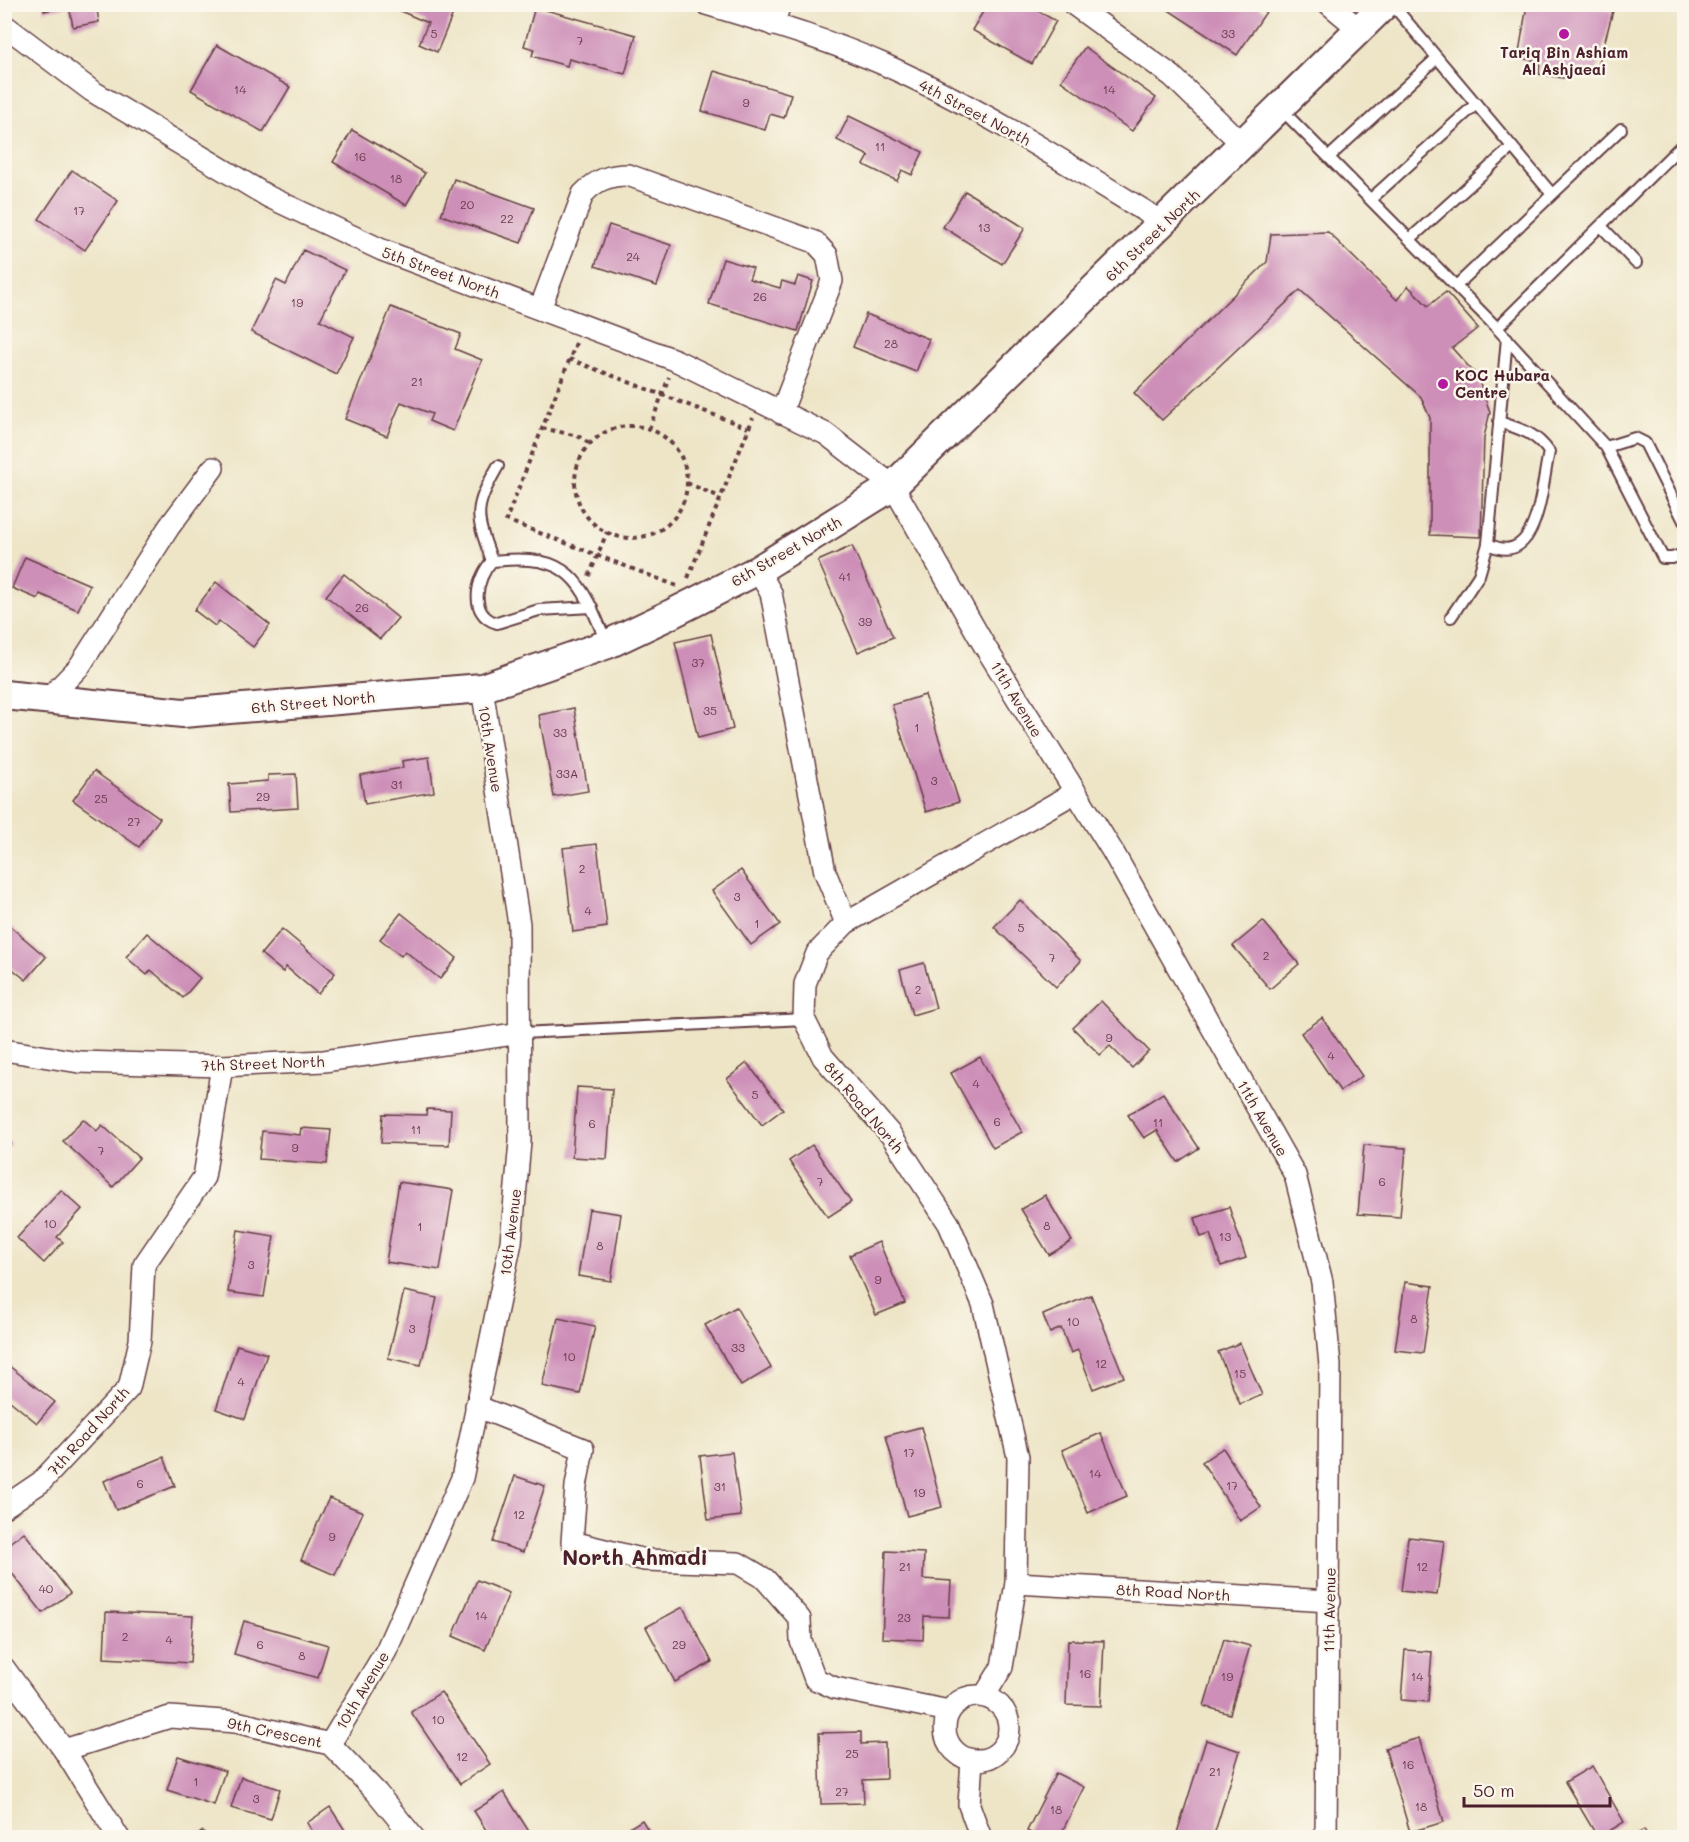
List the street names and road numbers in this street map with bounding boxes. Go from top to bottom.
street label: 4th Street North [916,74,1034,150]
street label: 6th Street North [1100,185,1204,285]
street label: 5th Street North [379,241,503,303]
street label: 6th Street North [727,511,845,591]
street label: 11th Avenue [986,657,1048,741]
street label: 6th Street North [250,687,376,717]
street label: 10th Avenue [474,704,508,794]
street label: 7th Street North [201,1051,325,1075]
street label: 8th Road North [820,1057,908,1157]
street label: 11th Avenue [1233,1076,1293,1160]
street label: 10th Avenue [495,1187,525,1277]
street label: 7th Road North [43,1382,133,1480]
street label: 11th Avenue [1318,1567,1340,1653]
street label: 8th Road North [1116,1579,1230,1605]
street label: 10th Avenue [331,1647,393,1733]
street label: 9th Crescent [226,1712,324,1752]

